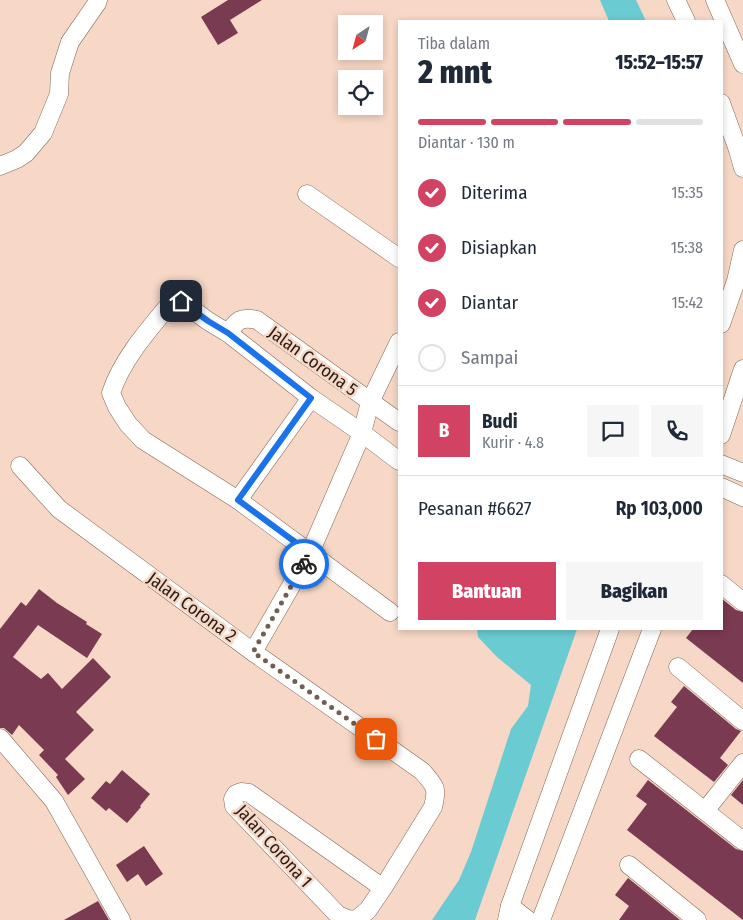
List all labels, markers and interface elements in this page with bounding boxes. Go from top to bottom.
north arrow [338,15,382,60]
map controls [338,15,383,115]
text: Tiba dalam [418,34,490,53]
text: 15:52–15:57 [615,51,703,74]
text: 2 mnt [418,53,492,91]
button: locate [338,70,383,115]
text: Diantar · 130 m [418,133,515,152]
icon: check [418,179,446,207]
text: Diterima [461,181,527,204]
text: 15:35 [671,183,703,202]
icon: check [418,234,446,262]
text: Disiapkan [461,236,537,259]
text: 15:38 [671,238,703,257]
pin [160,280,202,322]
icon: home [167,287,195,315]
icon: check [418,289,446,317]
text: Diantar [461,291,518,314]
text: 15:42 [672,293,703,312]
street label: Jalan Corona 5 [264,321,362,401]
text: Sampai [461,346,518,369]
button: chat [587,405,639,457]
button: phone [651,405,703,457]
text: Budi [482,410,518,433]
text: B [439,419,449,442]
text: Kurir · 4.8 [482,433,544,452]
text: Pesanan #6627 [418,497,531,520]
text: Rp 103,000 [616,497,703,520]
courier [279,539,329,589]
icon: bike [290,550,318,578]
button: Bantuan [418,562,556,620]
button: Bagikan [566,562,703,620]
street label: Jalan Corona 2 [143,567,241,647]
pin [355,718,397,760]
icon: bag [362,725,390,753]
street label: Jalan Corona 1 [231,800,317,892]

